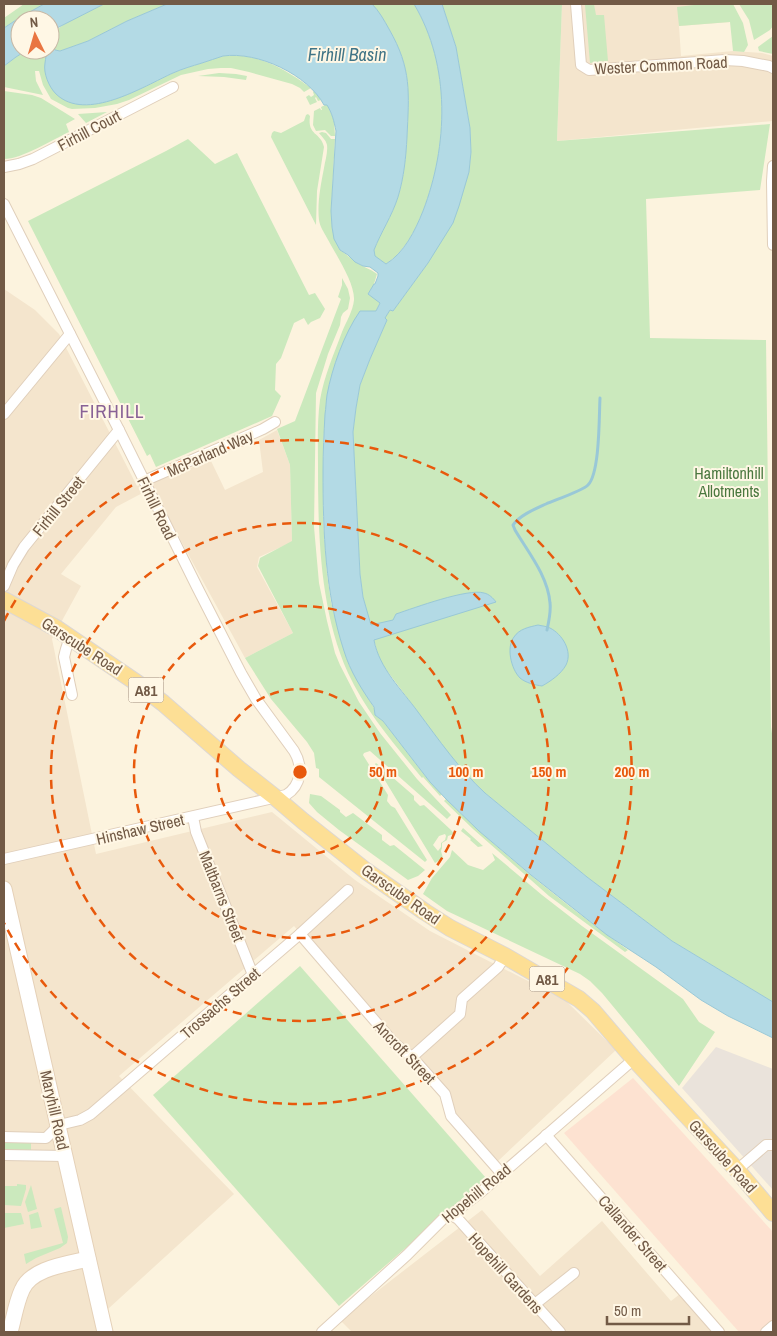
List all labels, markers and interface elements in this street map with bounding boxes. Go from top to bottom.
north arrow [10,10,60,60]
text: N [29,13,39,31]
water label: Firhill Basin [308,42,386,67]
street label: Wester Common Road [594,51,728,79]
street label: Firhill Court [54,104,125,156]
district label: FIRHILL [79,398,145,424]
street label: McParland Way [163,424,257,482]
park label: Hamiltonhill Allotments [694,462,764,502]
street label: Firhill Street [27,471,89,541]
street label: Firhill Road [132,473,182,543]
street label: Garscube Road [37,612,127,680]
road number: A81 [128,678,164,702]
text: 50 m [369,761,397,782]
text: 100 m [449,761,483,782]
text: 150 m [532,761,566,782]
text: 200 m [615,761,649,782]
centre of rings [291,763,309,781]
street label: Hinshaw Street [94,808,187,850]
street label: Maltbarns Street [194,847,250,945]
street label: Garscube Road [357,859,445,929]
street label: Trossachs Street [176,962,265,1044]
road number: A81 [530,966,564,992]
street label: Ancroft Street [369,1015,441,1089]
street label: Maryhill Road [35,1068,75,1152]
street label: Garscube Road [684,1114,762,1198]
street label: Hopehill Road [437,1158,515,1228]
street label: Callander Street [594,1190,673,1276]
street label: Hopehill Gardens [464,1228,548,1318]
scale bar [607,1294,690,1326]
text: 50 m [614,1300,641,1321]

